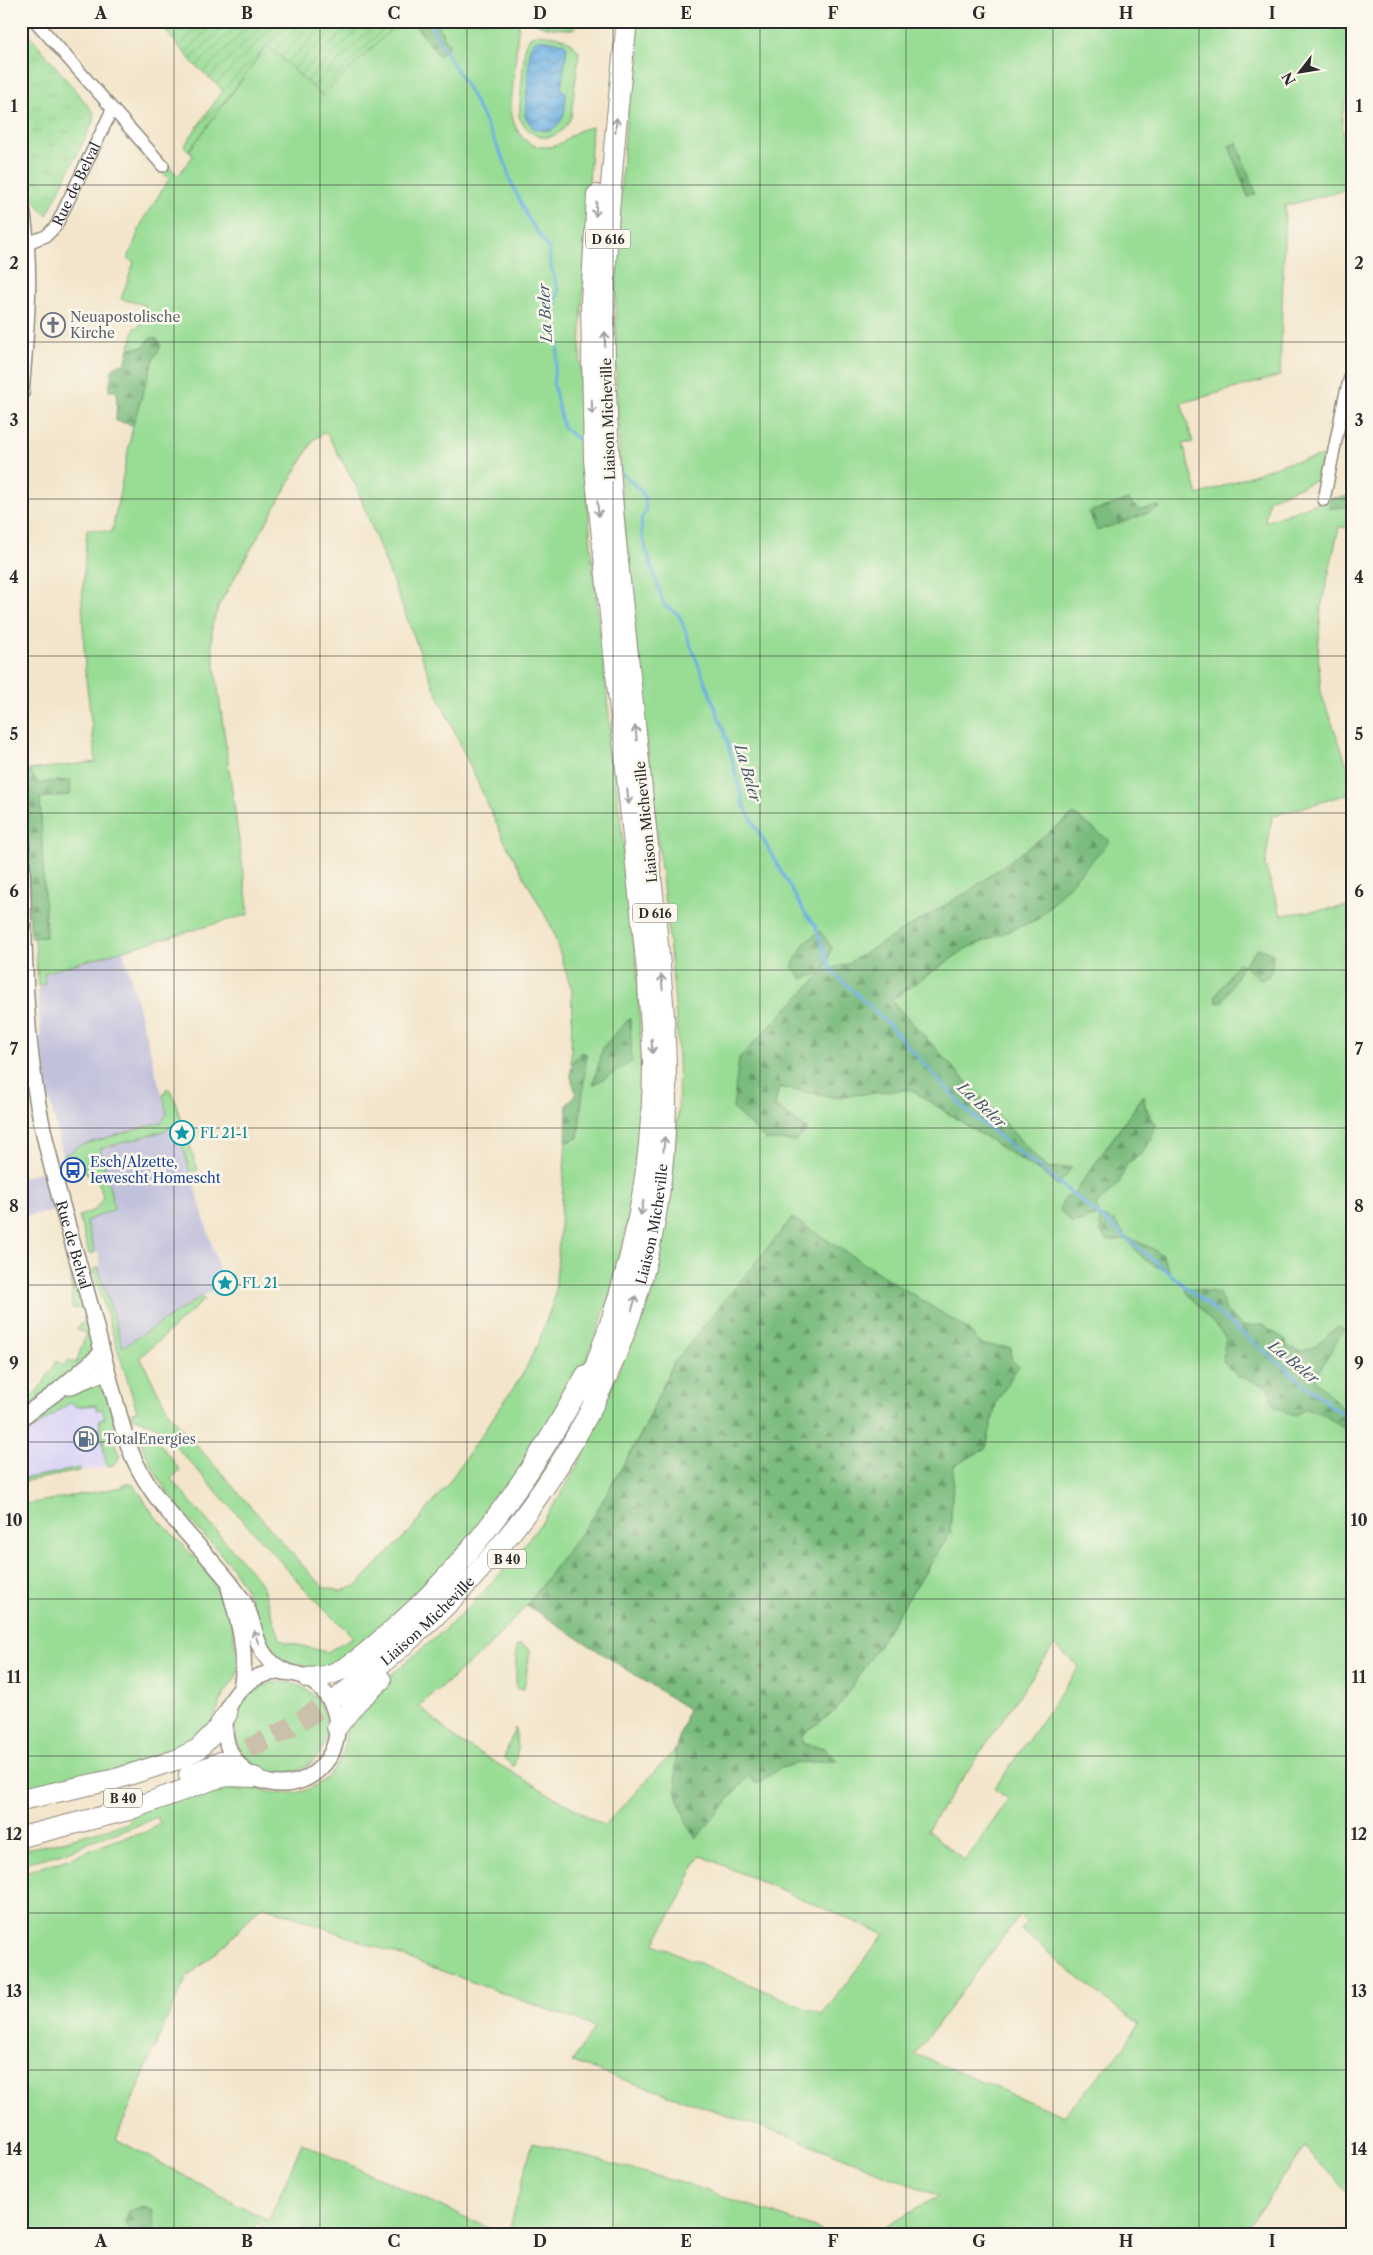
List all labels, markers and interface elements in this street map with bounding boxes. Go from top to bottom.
text: A [94,3,108,23]
text: B [241,3,253,23]
text: C [388,3,400,23]
text: D [533,3,547,23]
text: E [680,3,692,23]
text: F [828,3,839,23]
text: G [972,3,986,23]
text: H [1119,3,1133,23]
text: I [1269,3,1276,23]
north arrow [1276,48,1326,98]
text: N [1278,69,1300,89]
text: 1 [10,96,18,116]
text: 1 [1355,96,1363,116]
one-way arrow [611,117,621,133]
street label: Rue de Belval [48,139,104,229]
one-way arrow [591,201,600,217]
road number: D 616 [586,230,630,248]
text: 2 [9,253,19,273]
text: 2 [1354,253,1364,273]
water label: La Beler [534,282,556,344]
place label: Neuapostolische Kirche [70,308,180,342]
church icon: Neuapostolische Kirche [40,312,66,338]
one-way arrow [600,332,610,348]
street label: Liaison Micheville [597,357,619,480]
one-way arrow [587,398,597,414]
text: 3 [9,410,19,430]
text: 3 [1354,410,1364,430]
one-way arrow [594,501,603,517]
text: 4 [9,567,19,587]
text: 4 [1354,567,1364,587]
text: 5 [10,724,19,744]
text: 5 [1355,724,1364,744]
one-way arrow [631,725,641,741]
water label: La Beler [730,741,766,805]
street label: Liaison Micheville [631,760,661,884]
one-way arrow [623,789,633,805]
text: 6 [9,881,19,901]
text: 6 [1354,881,1364,901]
road number: D 616 [632,904,678,922]
one-way arrow [658,974,667,990]
one-way arrow [647,1038,656,1054]
text: 7 [10,1039,19,1059]
text: 7 [1355,1039,1364,1059]
water label: La Beler [953,1077,1011,1133]
place icon: FL 21-1 [169,1120,195,1146]
place label: FL 21-1 [200,1124,248,1142]
one-way arrow [660,1136,669,1152]
place label: Esch/Alzette, Iewescht Homescht [90,1153,221,1187]
bus stop icon: Esch/Alzette, Iewescht Homescht [60,1157,86,1183]
street label: Liaison Micheville [632,1163,672,1286]
text: 8 [9,1196,19,1216]
text: 8 [1354,1196,1364,1216]
street label: Rue de Belval [52,1199,94,1291]
one-way arrow [636,1199,646,1215]
place icon: FL 21 [212,1270,238,1296]
place label: FL 21 [242,1274,278,1292]
one-way arrow [630,1296,640,1312]
water label: La Beler [1264,1335,1324,1389]
text: 9 [9,1353,19,1373]
text: 9 [1354,1353,1364,1373]
fuel station icon: TotalEnergies [73,1426,99,1452]
place label: TotalEnergies [104,1430,196,1448]
text: 10 [5,1510,23,1530]
text: 10 [1350,1510,1368,1530]
road number: B 40 [488,1550,526,1568]
street label: Liaison Micheville [377,1572,478,1670]
one-way arrow [251,1630,260,1645]
text: 11 [7,1667,22,1687]
text: 11 [1352,1667,1367,1687]
road number: B 40 [104,1789,142,1808]
text: 12 [6,1824,22,1844]
text: 12 [1351,1824,1367,1844]
text: 13 [6,1981,22,2001]
text: 13 [1351,1981,1367,2001]
text: 14 [6,2139,22,2159]
text: 14 [1351,2139,1367,2159]
text: A [94,2231,108,2251]
text: B [241,2231,253,2251]
text: C [388,2231,400,2251]
text: D [533,2231,547,2251]
text: E [680,2231,692,2251]
text: F [828,2231,839,2251]
text: G [972,2231,986,2251]
text: H [1119,2231,1133,2251]
text: I [1269,2231,1276,2251]

